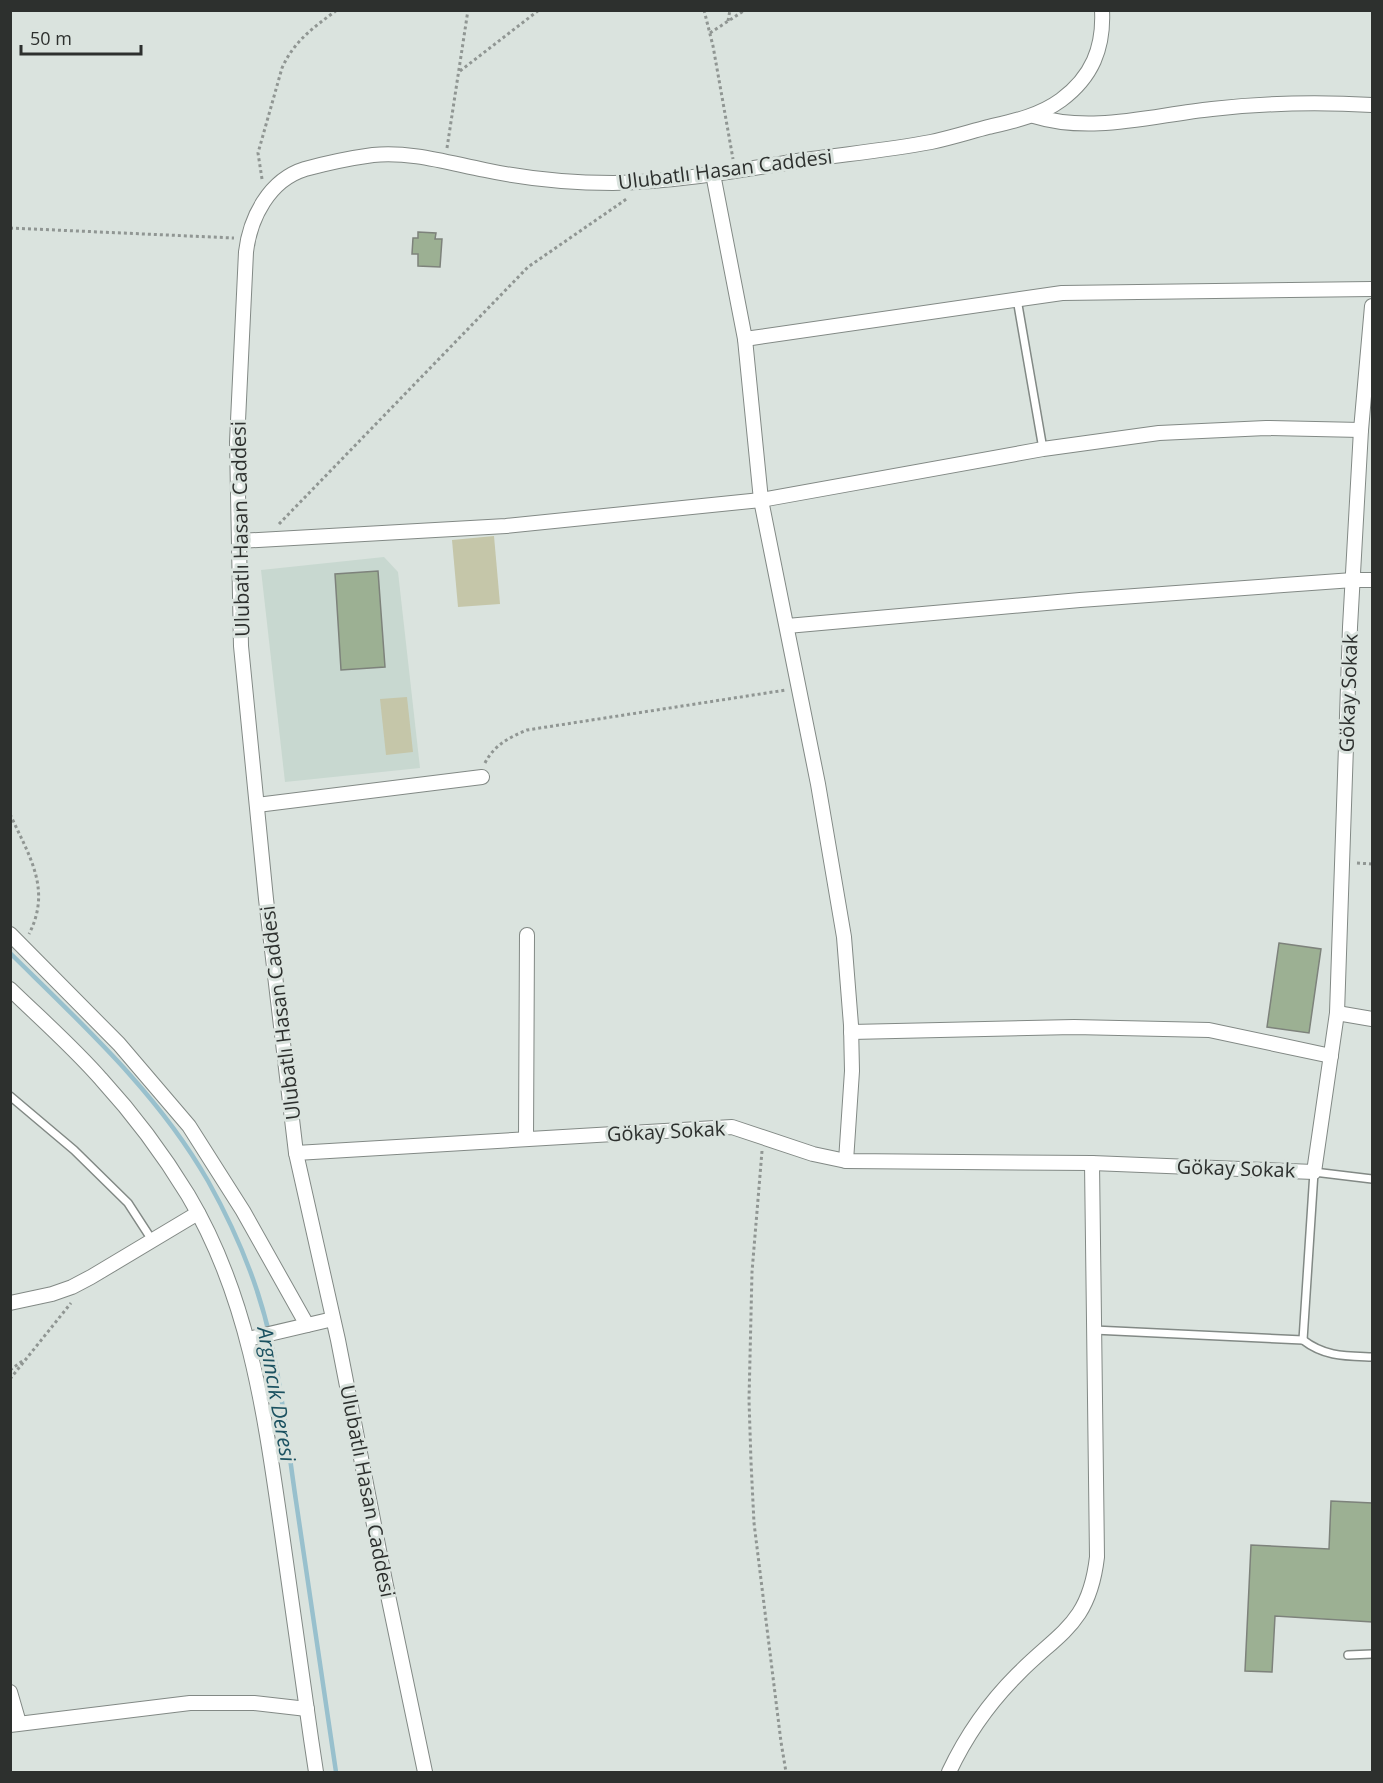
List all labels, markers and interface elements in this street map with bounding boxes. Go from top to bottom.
scale bar [21,18,141,56]
text: 50 m [30,26,72,50]
street label: Ulubatlı Hasan Caddesi [616,142,834,196]
street label: Ulubatlı Hasan Caddesi [225,421,255,637]
street label: Gökay Sokak [1332,633,1364,753]
street label: Ulubatlı Hasan Caddesi [253,904,307,1122]
street label: Gökay Sokak [606,1114,726,1148]
street label: Gökay Sokak [1176,1152,1296,1184]
water label: Argıncık Deresi [251,1322,303,1464]
street label: Ulubatlı Hasan Caddesi [334,1383,402,1599]

